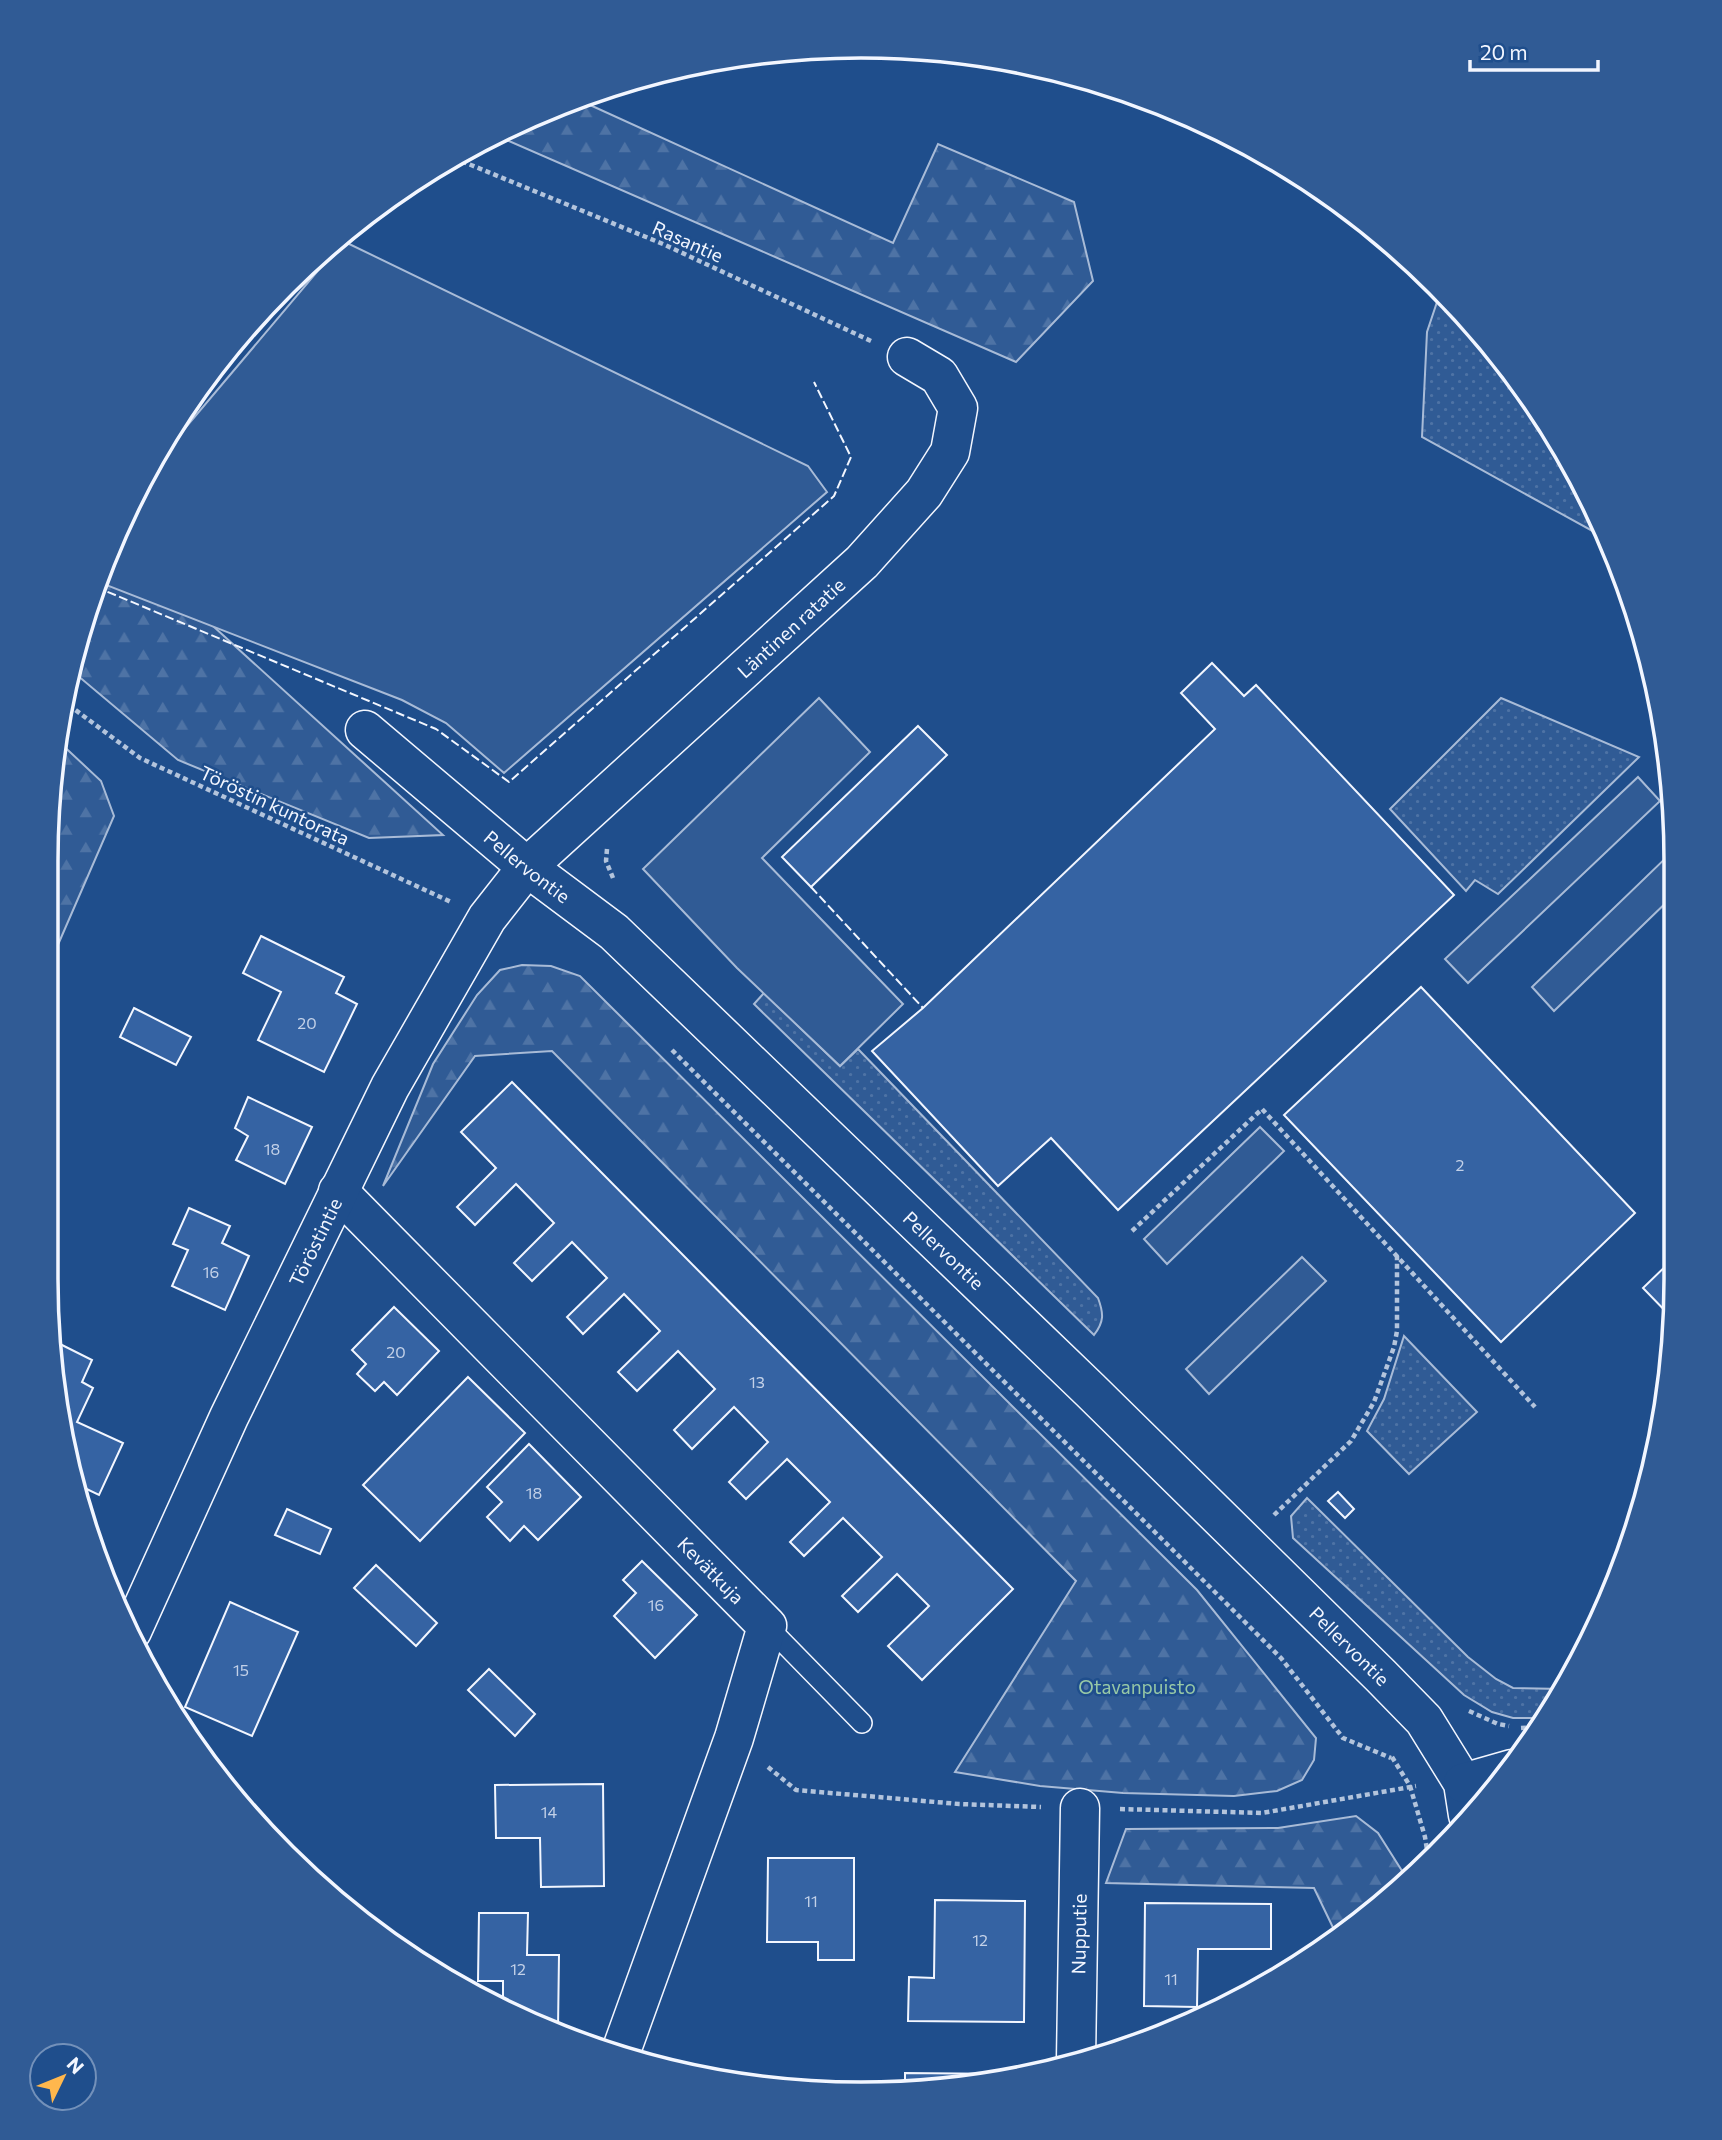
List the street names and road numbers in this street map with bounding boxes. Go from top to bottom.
street label: Rasantie [649,215,727,267]
street label: Läntinen ratatie [732,572,849,682]
street label: Töröstin kuntorata [197,760,353,850]
street label: Pellervontie [480,825,575,907]
street label: Töröstintie [283,1194,346,1290]
street label: Pellervontie [899,1206,989,1294]
street label: Kevätkuja [674,1532,750,1608]
street label: Pellervontie [1305,1601,1395,1690]
street label: Nupputie [1066,1893,1090,1975]

